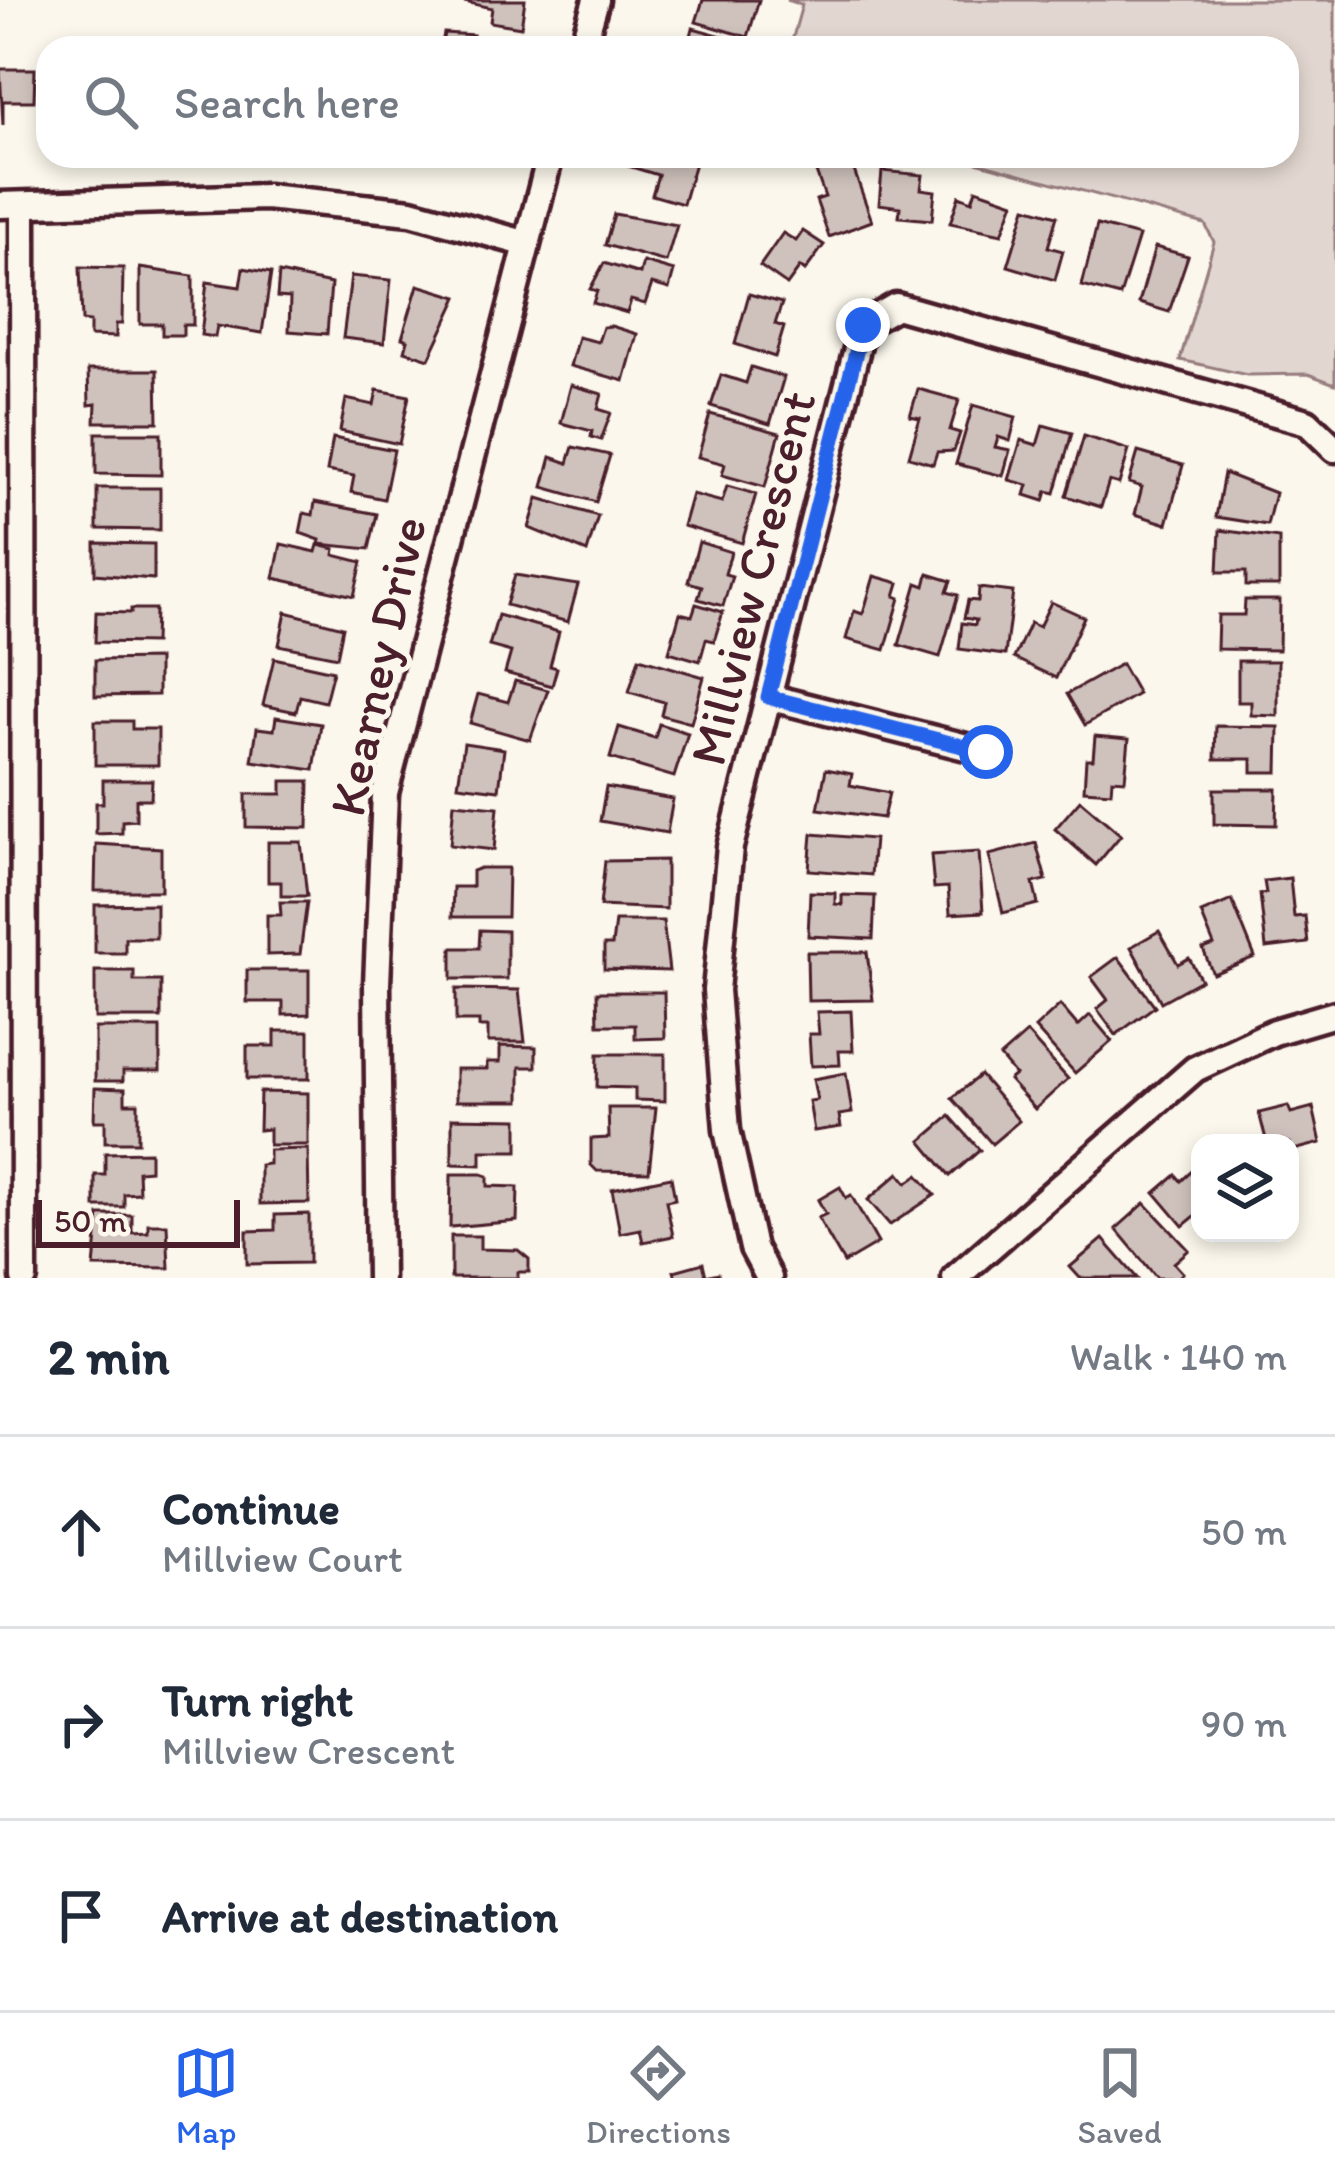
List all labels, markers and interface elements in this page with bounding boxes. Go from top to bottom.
search box [36,36,1299,168]
icon: search [78,69,144,135]
text: Search here [174,75,400,129]
route end [836,298,890,352]
street label: Millview Crescent [677,385,828,771]
street label: Kearney Drive [316,511,439,821]
route start [959,725,1013,779]
map controls [1191,1134,1299,1242]
button: layers [1191,1134,1299,1242]
scale bar [36,1194,240,1247]
text: 50 m [54,1201,127,1240]
text: 2 min [48,1326,169,1387]
text: Walk · 140 m [1070,1333,1287,1380]
text: Continue [162,1481,340,1535]
icon: ahead [48,1499,114,1565]
text: 50 m [1201,1508,1287,1555]
text: Millview Court [162,1535,403,1582]
text: Turn right [162,1673,353,1727]
icon: right [48,1691,114,1757]
text: 90 m [1201,1700,1287,1747]
text: Millview Crescent [162,1727,455,1774]
icon: arrive [48,1883,114,1949]
text: Arrive at destination [162,1889,558,1943]
tab: Map [173,2040,239,2151]
tab: Directions [586,2040,731,2151]
tab: Saved [1078,2040,1162,2151]

